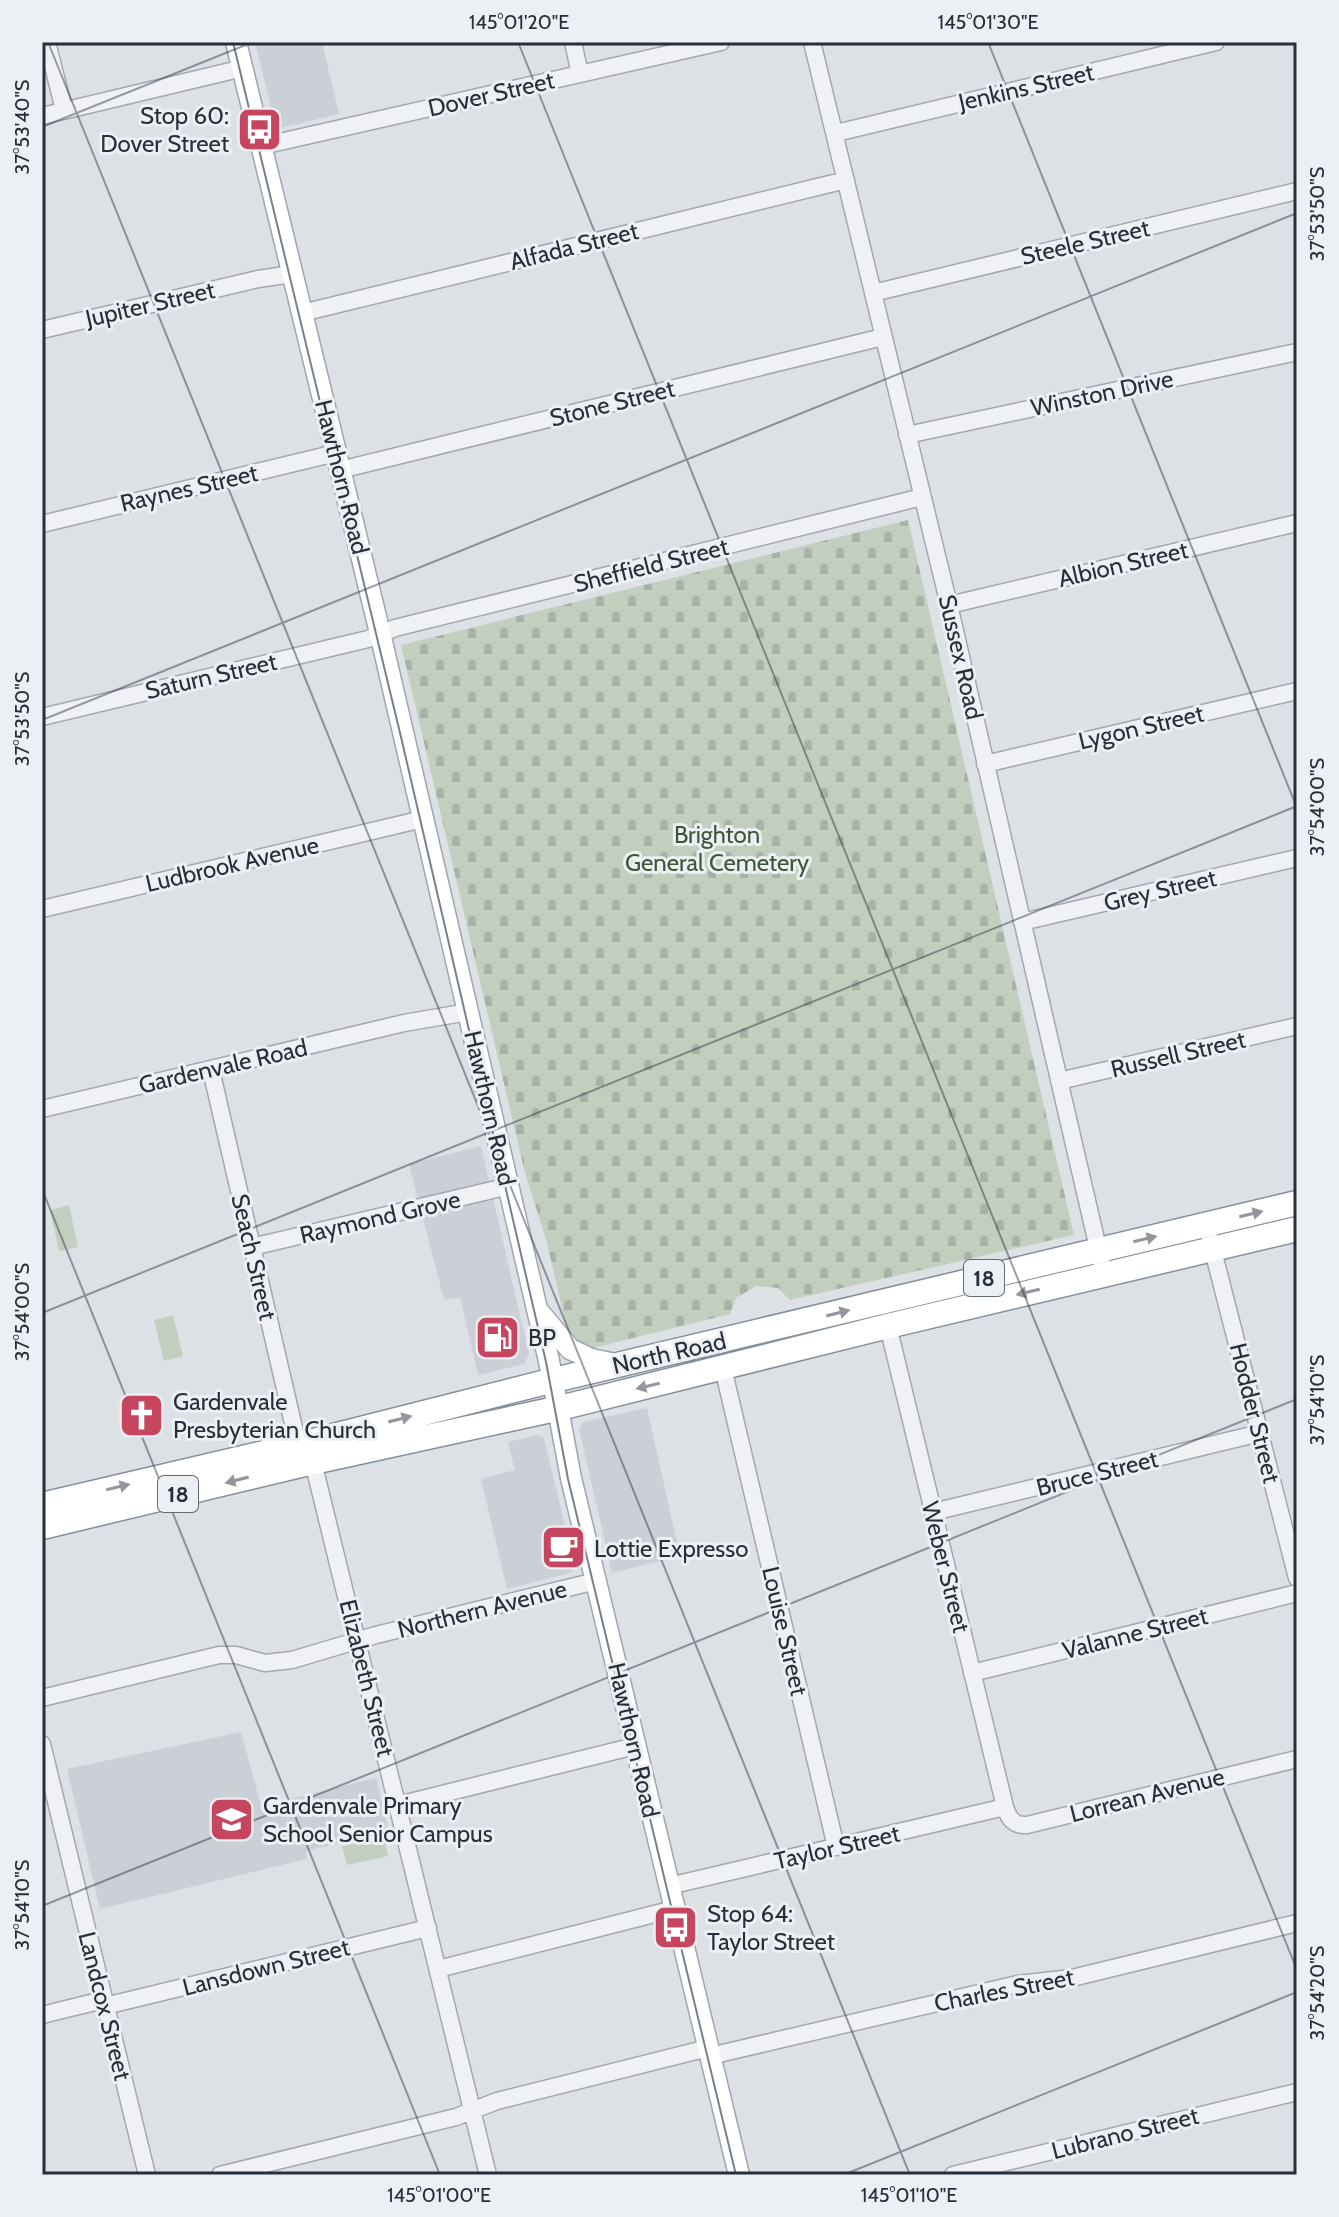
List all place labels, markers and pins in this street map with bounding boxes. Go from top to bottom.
place label: Stop 60: Dover Street [100,101,229,158]
bus stop icon: Stop 60: Dover Street [236,105,284,153]
fuel station icon: BP [473,1313,521,1361]
place label: BP [528,1323,556,1352]
place label: Gardenvale Presbyterian Church [173,1387,376,1444]
church icon: Gardenvale Presbyterian Church [118,1391,166,1439]
cafe icon: Lottie Expresso [539,1524,587,1572]
place label: Lottie Expresso [594,1534,748,1563]
place label: Gardenvale Primary School Senior Campus [263,1791,493,1848]
school or university icon: Gardenvale Primary School Senior Campus [208,1795,256,1843]
place label: Stop 64: Taylor Street [707,1899,835,1956]
bus stop icon: Stop 64: Taylor Street [652,1903,700,1951]

